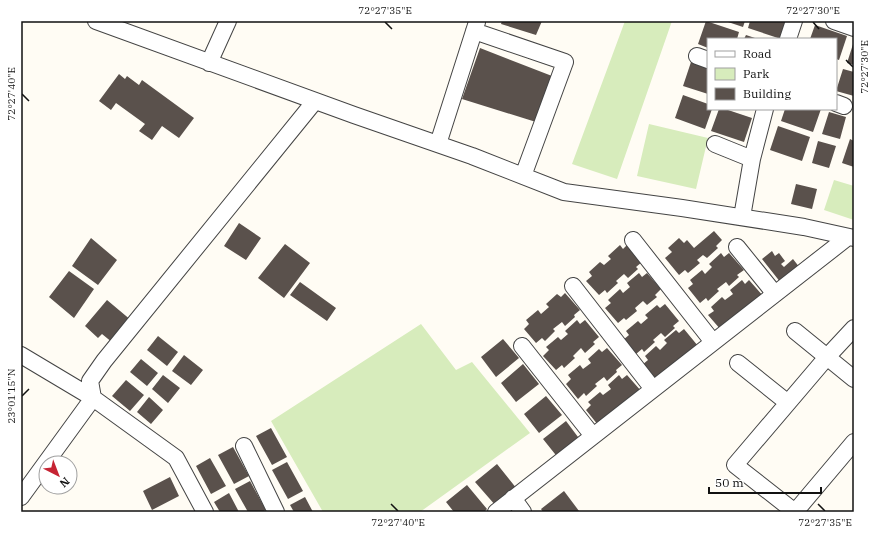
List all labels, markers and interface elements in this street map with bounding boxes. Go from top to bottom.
text: 72°27'35"E [358,4,412,17]
text: 72°27'30"E [786,4,840,17]
legend [707,38,837,110]
text: 72°27'30"E [858,40,871,94]
text: Road [743,46,772,61]
text: Park [743,66,769,81]
text: 72°27'40"E [5,67,18,121]
text: Building [743,86,791,101]
text: 23°01'15"N [5,368,18,424]
north arrow [38,455,78,495]
scale bar [709,469,821,495]
text: N [57,474,73,491]
text: 50 m [715,475,744,490]
text: 72°27'40"E [371,516,425,529]
text: 72°27'35"E [798,516,852,529]

